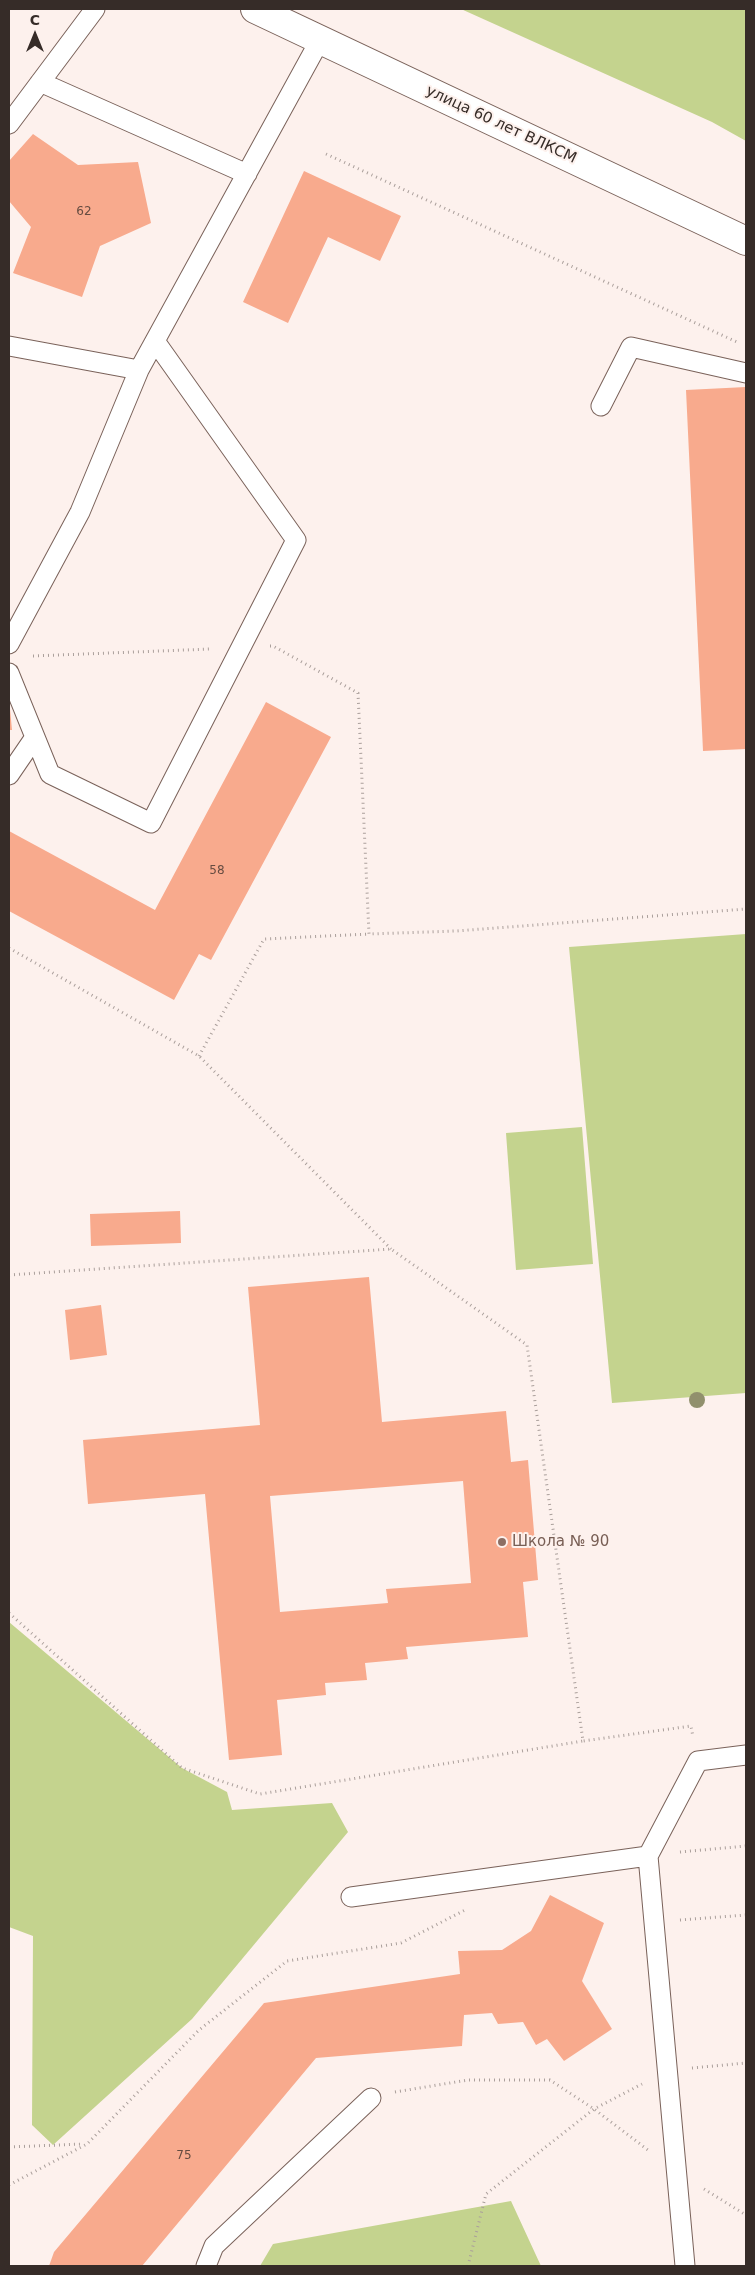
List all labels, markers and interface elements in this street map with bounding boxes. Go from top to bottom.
north arrow [10,10,60,60]
text: С [30,12,40,28]
street label: улица 60 лет ВЛКСМ [423,82,579,168]
house number: 62 [76,205,92,219]
house number: 58 [209,864,225,878]
place label: Школа № 90 [512,1533,609,1551]
marker: Школа № 90 [496,1536,508,1548]
house number: 75 [176,2149,192,2163]

